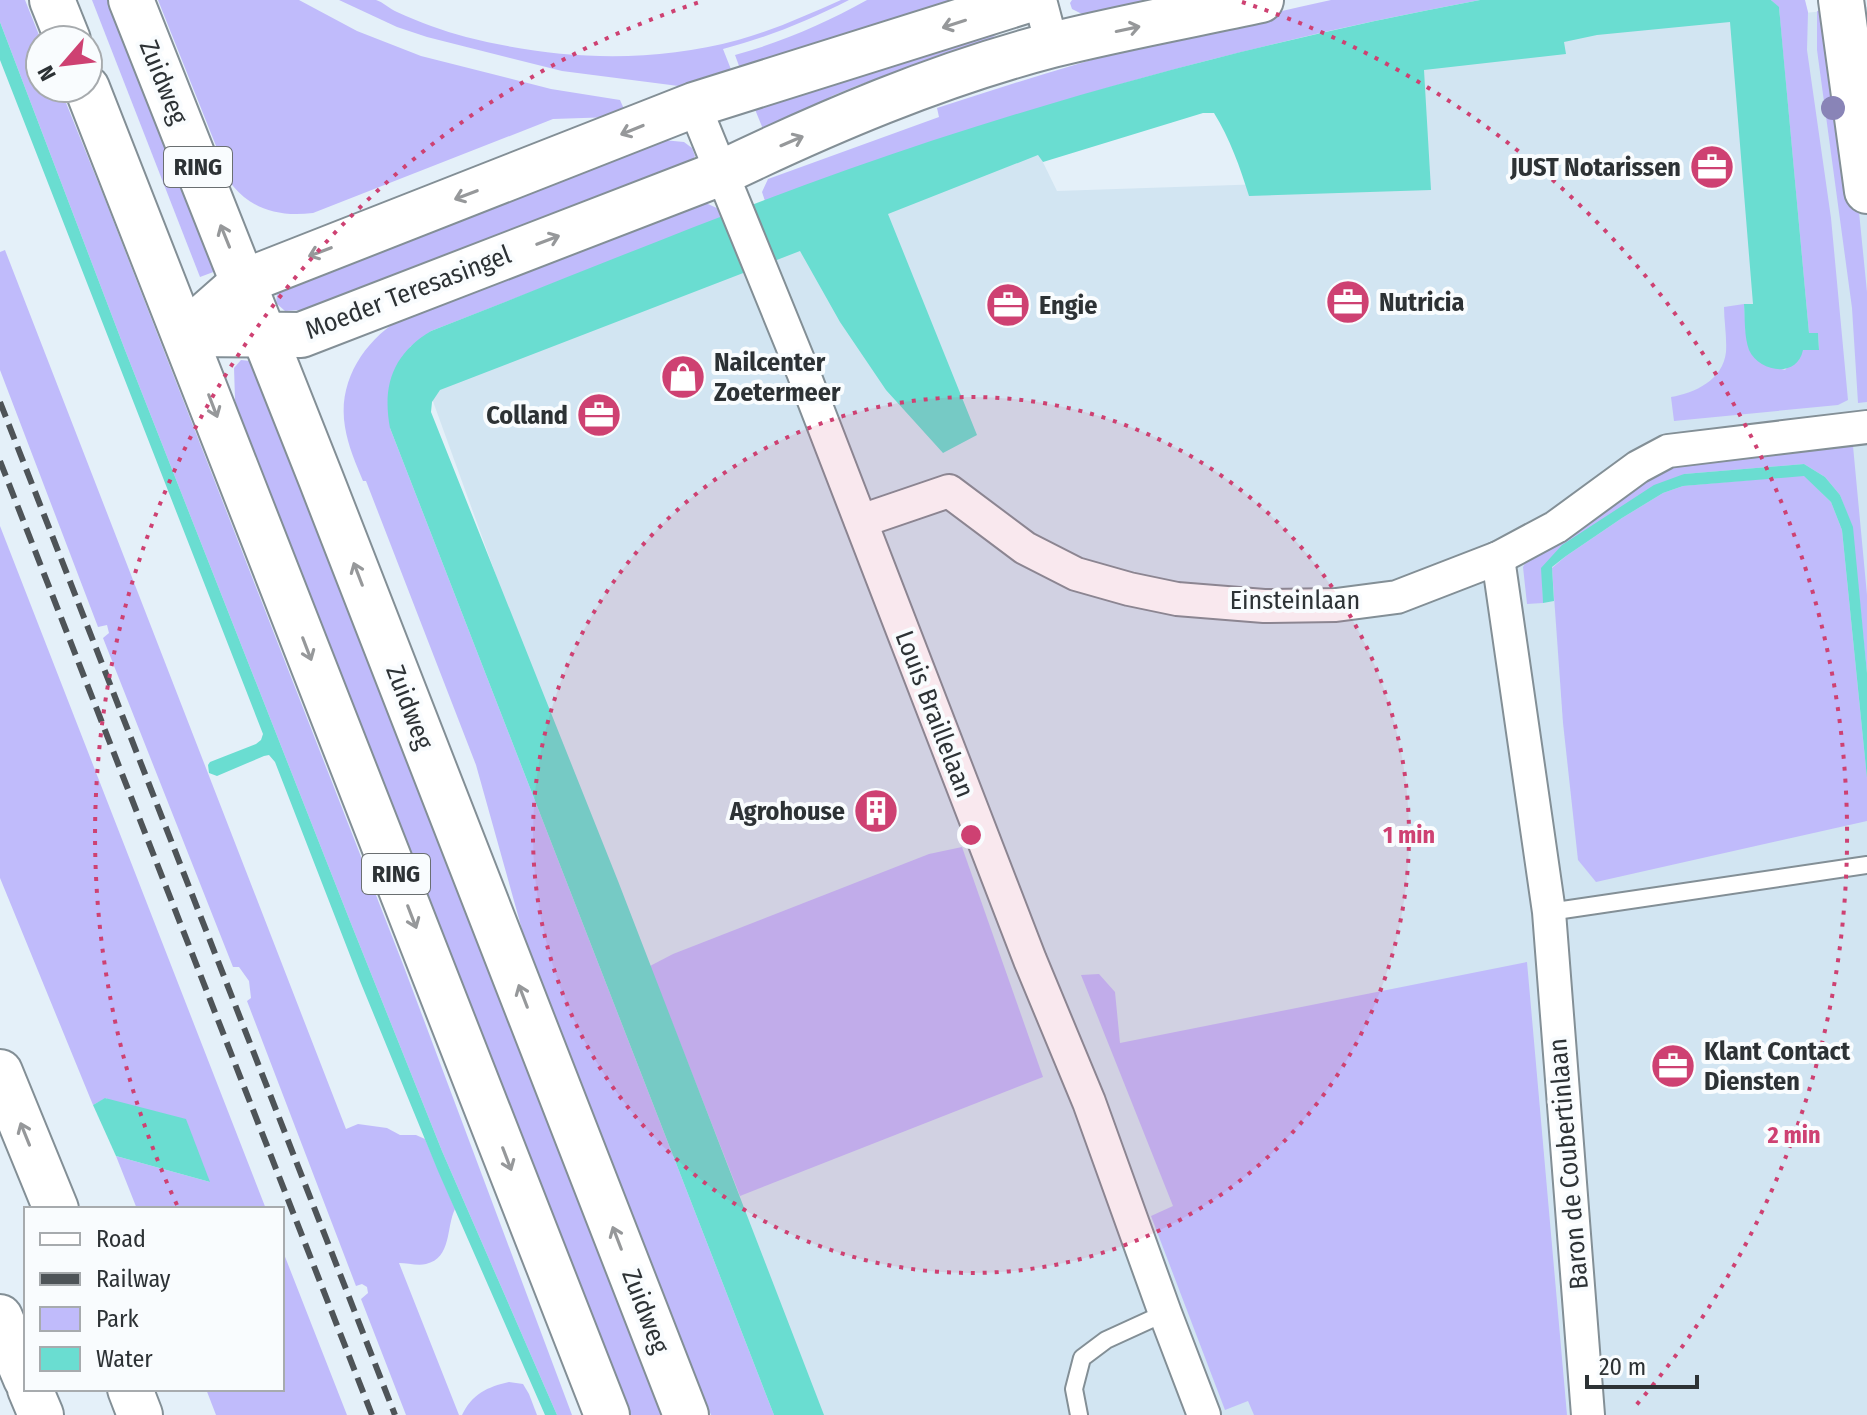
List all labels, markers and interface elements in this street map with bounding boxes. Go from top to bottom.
one-way arrow [941,17,966,32]
one-way arrow [1115,21,1140,36]
north arrow [24,24,104,104]
street label: Zuidweg [133,36,195,129]
text: N [32,61,62,85]
one-way arrow [620,124,645,138]
one-way arrow [779,132,804,147]
office icon: JUST Notarissen [1688,143,1736,191]
road number: RING [164,147,232,187]
place label: JUST Notarissen [1509,152,1681,183]
one-way arrow [454,189,479,203]
one-way arrow [217,224,231,249]
one-way arrow [535,232,560,246]
street label: Moeder Teresasingel [301,239,516,346]
one-way arrow [308,246,333,260]
office icon: Nutricia [1324,278,1372,326]
office icon: Engie [984,281,1032,329]
place label: Nutricia [1379,287,1465,318]
place label: Engie [1039,290,1098,321]
place label: Nailcenter Zoetermeer [714,347,841,408]
shop icon: Nailcenter Zoetermeer [659,353,707,401]
office icon: Colland [575,391,623,439]
one-way arrow [207,394,221,418]
place label: Colland [486,400,568,431]
one-way arrow [350,563,364,587]
street label: Einsteinlaan [1230,585,1360,616]
street label: Louis Braillelaan [889,626,981,802]
one-way arrow [301,636,315,661]
street label: Zuidweg [379,661,440,755]
building icon: Agrohouse [852,787,900,835]
place label: Agrohouse [729,796,845,827]
centre of rings [957,821,985,849]
text: 1 min [1383,821,1435,849]
road number: RING [362,854,430,894]
one-way arrow [406,904,420,929]
one-way arrow [514,984,529,1009]
place label: Klant Contact Diensten [1704,1036,1851,1097]
street label: Baron de Coubertinlaan [1542,1037,1595,1291]
office icon: Klant Contact Diensten [1649,1042,1697,1090]
text: 2 min [1766,1121,1821,1149]
one-way arrow [17,1122,32,1147]
one-way arrow [501,1146,515,1171]
legend [24,1207,284,1391]
text: Road [96,1225,146,1253]
one-way arrow [609,1226,623,1251]
text: Railway [96,1265,171,1293]
street label: Zuidweg [615,1265,676,1359]
text: Park [96,1305,139,1333]
scale bar [1587,1339,1697,1389]
text: Water [96,1345,153,1373]
text: 20 m [1599,1353,1646,1381]

